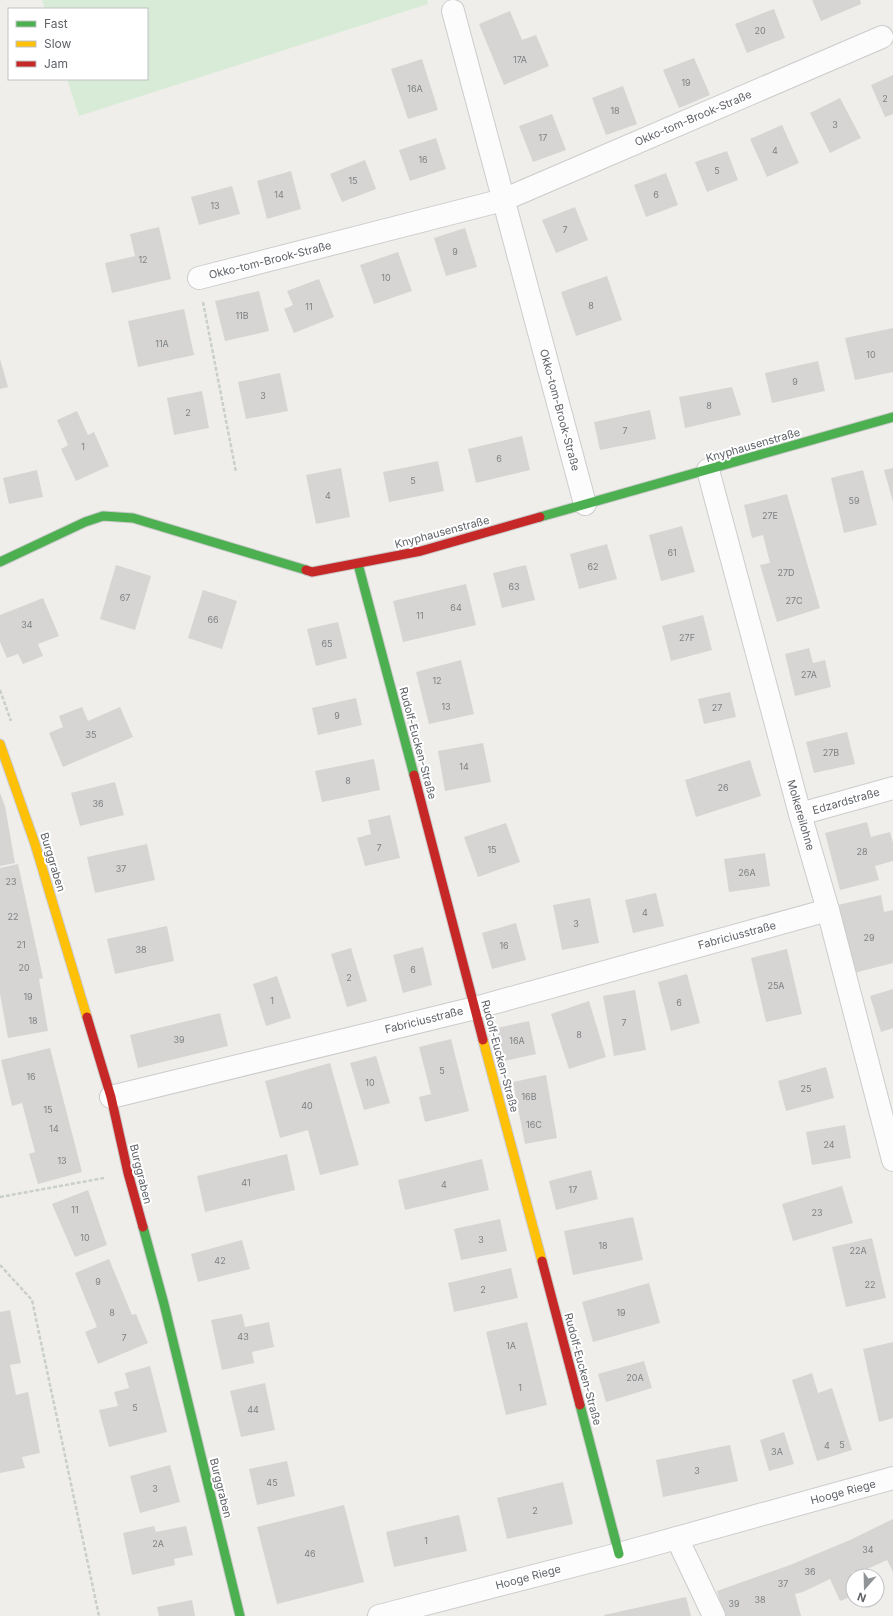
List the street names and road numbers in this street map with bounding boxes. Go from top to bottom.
street label: Okko-tom-Brook-Straße [632,87,754,149]
street label: Okko-tom-Brook-Straße [207,238,333,282]
street label: Okko-tom-Brook-Straße [537,347,583,473]
street label: Knyphausenstraße [704,425,802,465]
street label: Knyphausenstraße [393,513,491,551]
street label: Rudolf-Eucken-Straße [396,685,440,801]
street label: Molkereilohne [784,778,818,852]
street label: Edzardstraße [811,785,881,817]
street label: Burggraben [37,831,69,893]
street label: Fabriciusstraße [696,918,778,952]
street label: Rudolf-Eucken-Straße [478,998,522,1114]
street label: Fabriciusstraße [383,1003,465,1037]
street label: Burggraben [127,1143,155,1205]
street label: Rudolf-Eucken-Straße [561,1311,605,1427]
street label: Burggraben [207,1457,235,1519]
street label: Hooge Riege [809,1477,877,1507]
street label: Hooge Riege [494,1562,562,1592]

